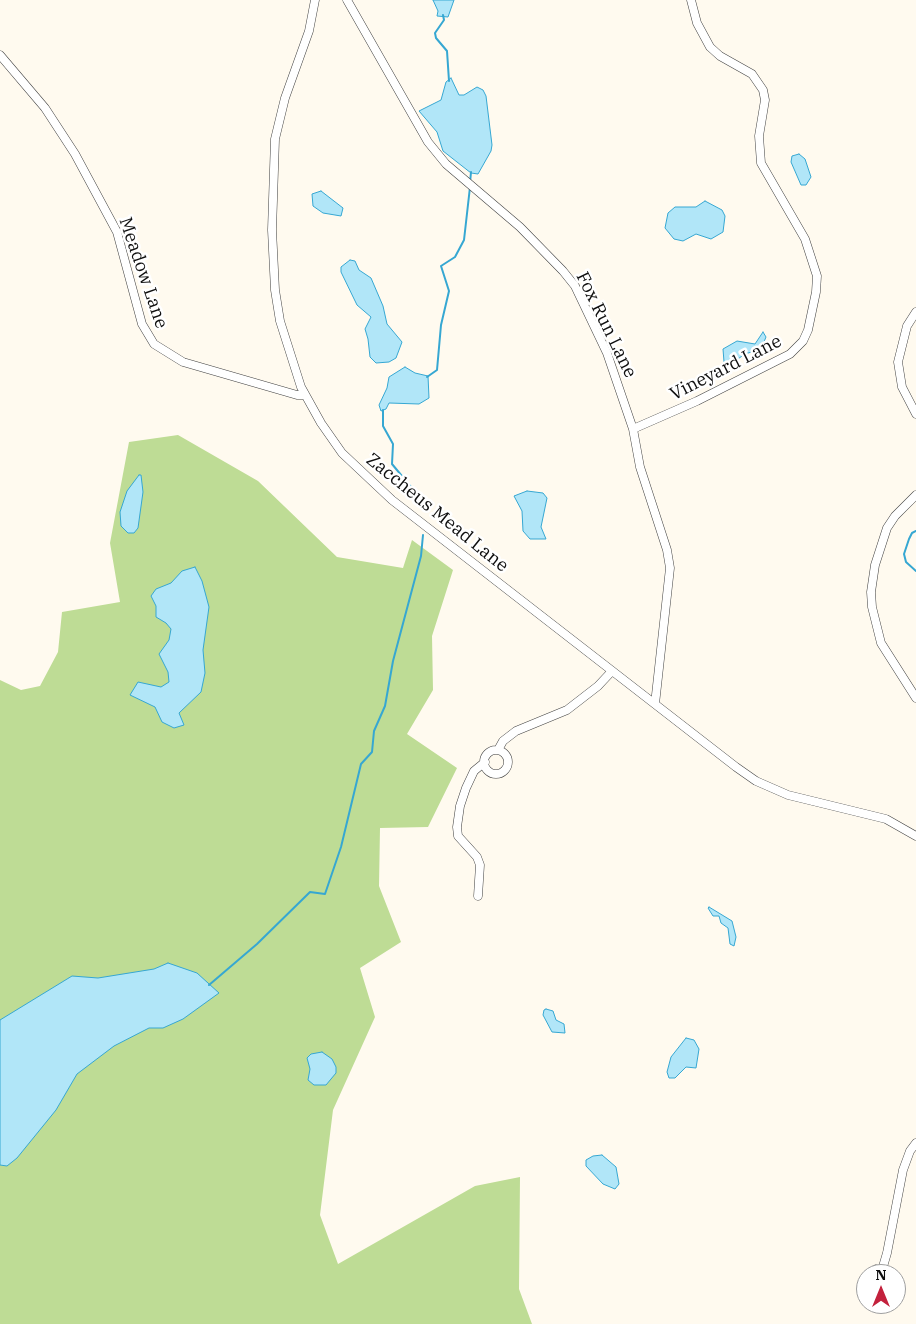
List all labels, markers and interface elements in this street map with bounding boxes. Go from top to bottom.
street label: Meadow Lane [114,215,172,331]
street label: Fox Run Lane [571,269,641,381]
street label: Vineyard Lane [667,331,785,405]
street label: Zaccheus Mead Lane [361,449,513,577]
north arrow [856,1264,906,1314]
text: N [875,1266,887,1284]

